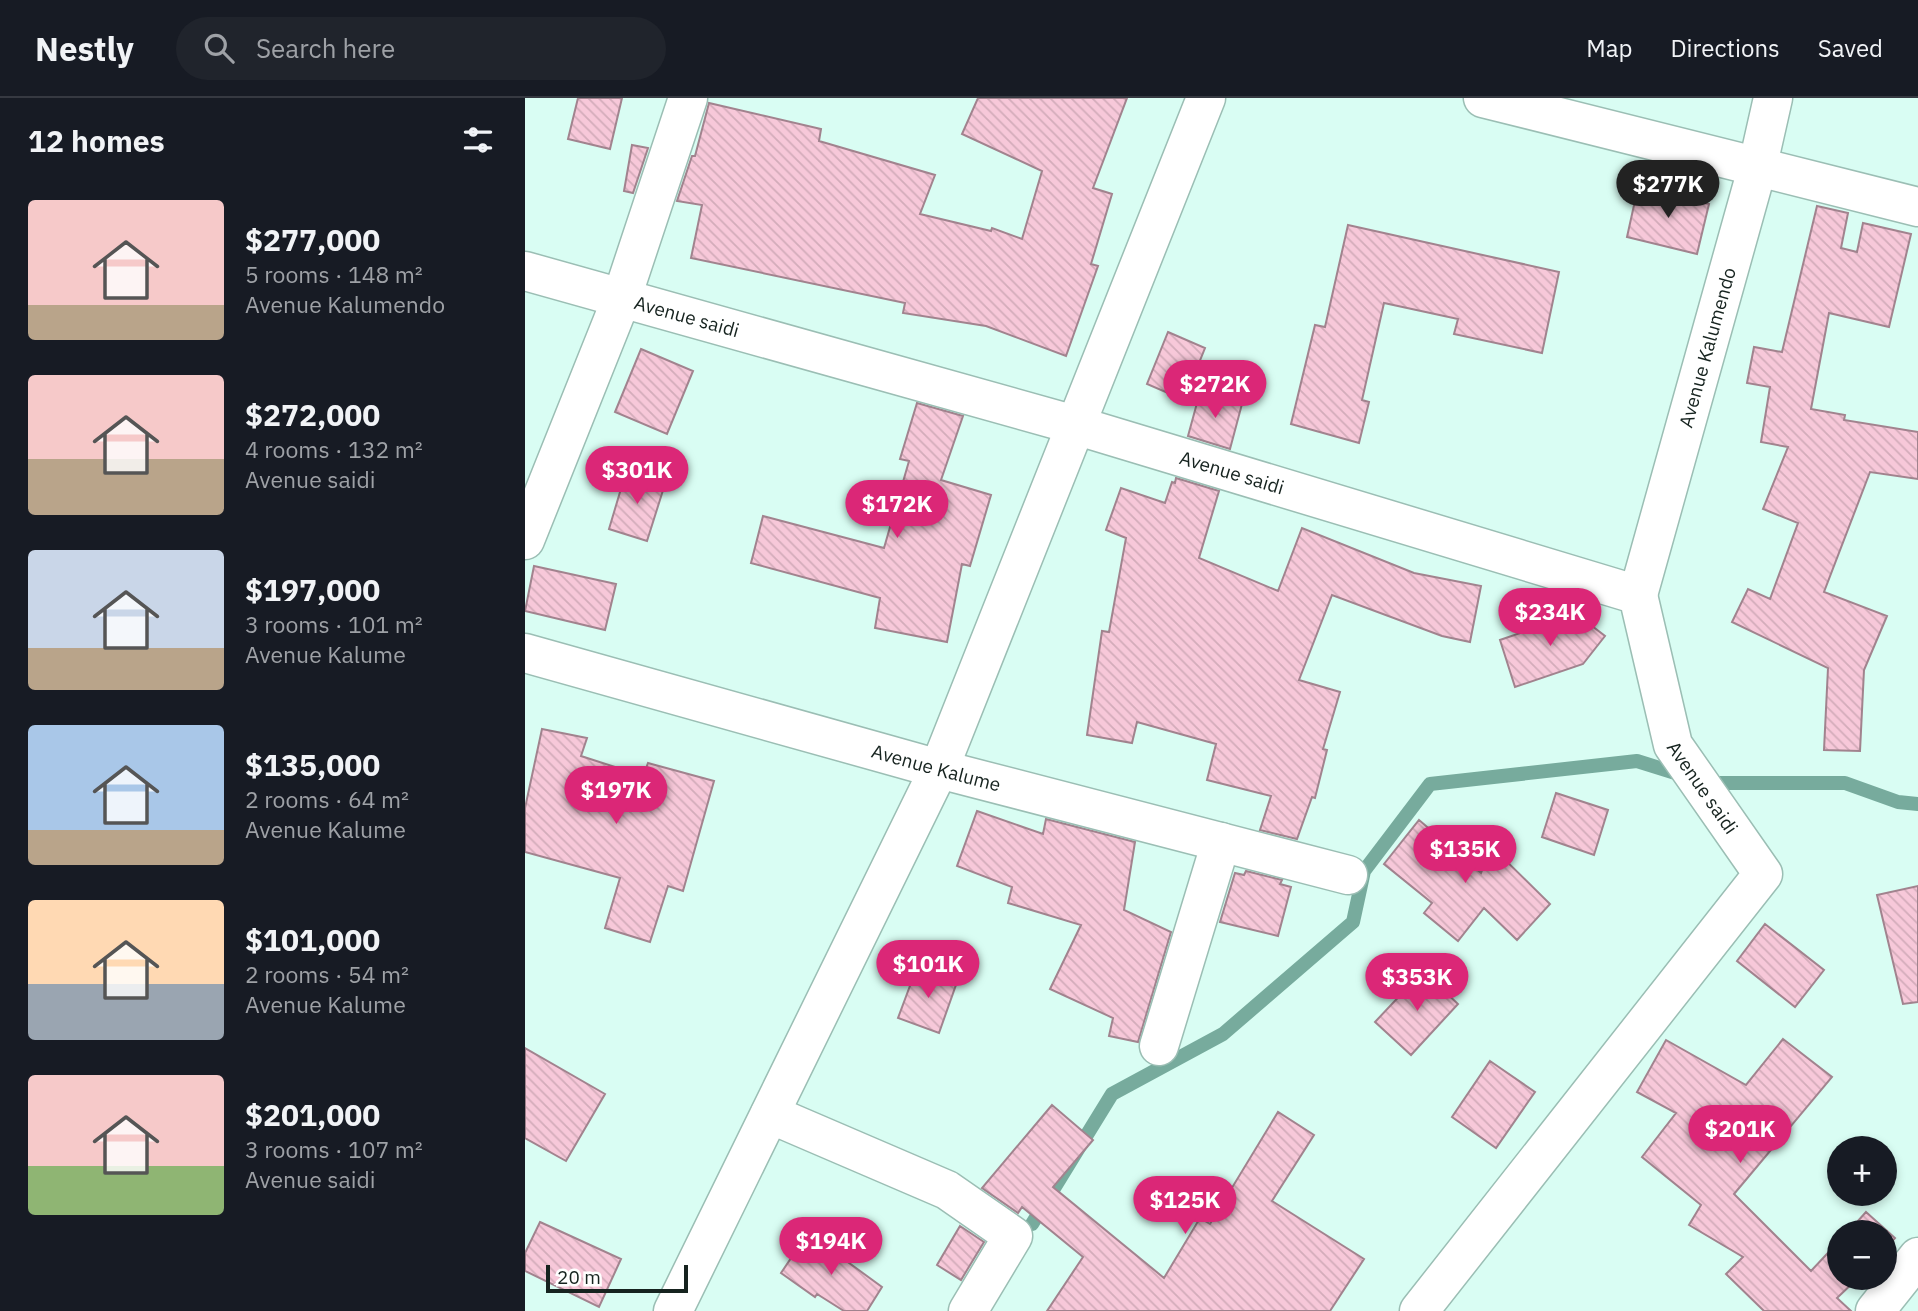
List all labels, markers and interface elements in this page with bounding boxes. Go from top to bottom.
search box [176,17,666,80]
text: Nestly [35,27,134,70]
icon: search [200,29,238,67]
text: Search here [256,31,395,65]
text: Map [1586,32,1632,64]
text: Directions [1670,32,1780,64]
text: Saved [1818,32,1883,64]
text: 12 homes [28,121,165,160]
icon: filters [459,121,497,159]
pin: $277K [1619,160,1717,220]
text: $277K [1632,168,1704,198]
text: $277,000 [245,220,380,259]
icon: home [84,228,168,312]
text: 5 rooms · 148 m² [245,259,423,289]
street label: Avenue Kalumendo [1673,265,1741,430]
text: Avenue Kalumendo [245,289,445,319]
street label: Avenue saidi [632,290,742,342]
pin: $272K [1166,360,1264,420]
text: $272K [1179,368,1251,398]
text: $272,000 [245,395,380,434]
icon: home [84,403,168,487]
text: 4 rooms · 132 m² [245,434,423,464]
street label: Avenue saidi [1177,445,1287,499]
pin: $301K [588,446,686,506]
text: $301K [601,454,673,484]
text: Avenue saidi [245,464,376,494]
pin: $172K [848,480,946,540]
text: $172K [861,488,933,518]
text: $197,000 [245,570,380,609]
icon: home [84,578,168,662]
pin: $234K [1501,588,1599,648]
text: $234K [1514,596,1586,626]
text: 3 rooms · 101 m² [245,609,423,639]
text: Avenue Kalume [245,639,406,669]
street label: Avenue saidi [1662,736,1743,839]
street label: Avenue Kalume [869,739,1003,797]
text: $135,000 [245,745,380,784]
icon: home [84,753,168,837]
pin: $197K [567,766,665,826]
text: $197K [580,774,652,804]
text: 2 rooms · 64 m² [245,784,409,814]
text: Avenue Kalume [245,814,406,844]
pin: $135K [1416,826,1514,885]
text: $135K [1429,833,1501,863]
text: $101,000 [245,920,380,959]
icon: home [84,928,168,1012]
pin: $101K [879,940,977,1000]
text: $101K [892,948,964,978]
pin: $353K [1368,954,1466,1013]
text: 2 rooms · 54 m² [245,959,409,989]
text: $353K [1381,961,1453,991]
text: Avenue Kalume [245,989,406,1019]
text: $201,000 [245,1095,380,1134]
icon: home [84,1103,168,1187]
pin: $201K [1691,1105,1789,1165]
text: $201K [1704,1113,1776,1143]
text: 3 rooms · 107 m² [245,1134,423,1164]
map controls [1827,1136,1897,1290]
button: + [1827,1136,1897,1206]
text: Avenue saidi [245,1164,376,1194]
pin: $125K [1136,1176,1234,1236]
text: $125K [1149,1184,1221,1214]
pin: $194K [782,1218,880,1277]
button: − [1827,1220,1897,1290]
text: $194K [795,1225,867,1255]
scale bar [546,1262,688,1294]
text: 20 m [557,1265,601,1289]

